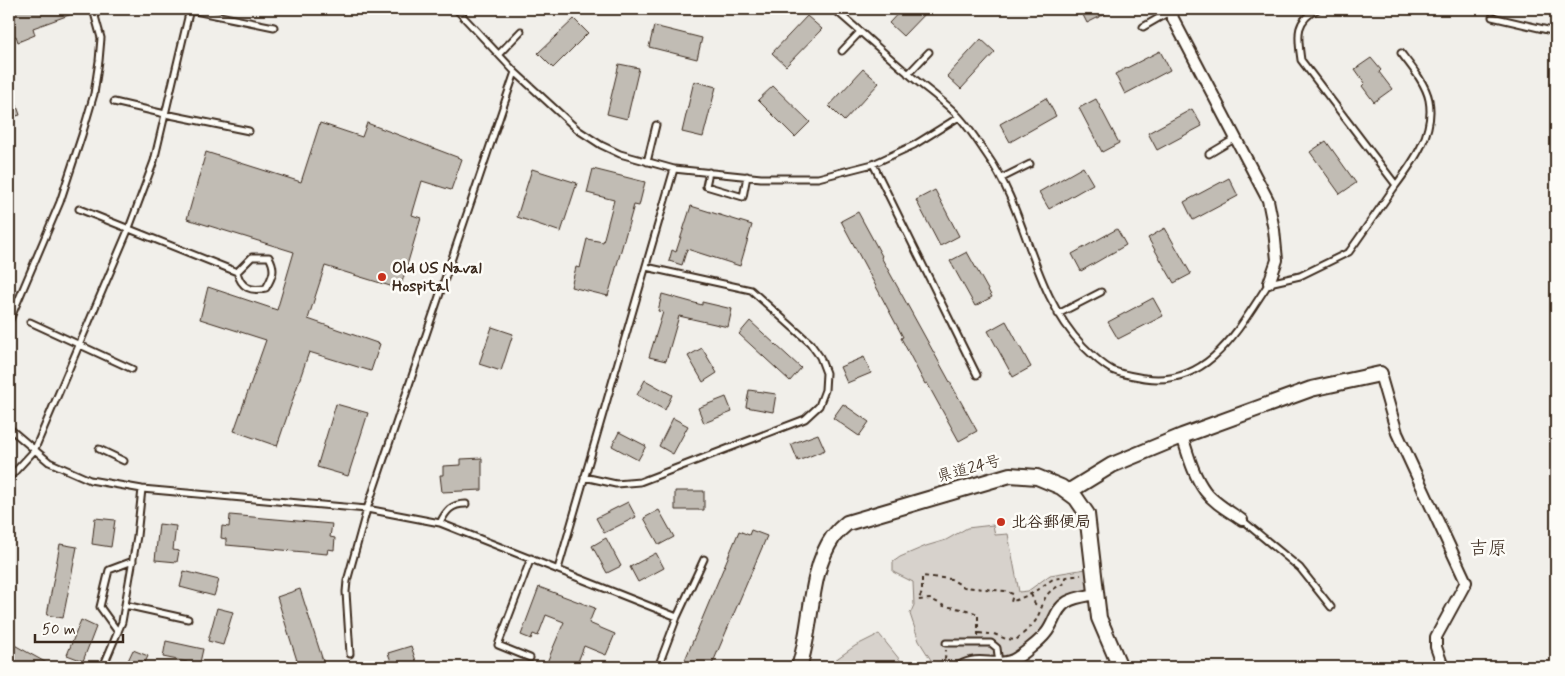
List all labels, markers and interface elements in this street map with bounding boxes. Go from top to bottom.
place label: Old US Naval Hospital [392,258,482,297]
marker: Old US Naval Hospital [376,271,388,283]
street label: 県道24号 [935,450,1003,488]
place label: 北谷郵便局 [1011,512,1091,533]
marker: 北谷郵便局 [995,516,1007,528]
district label: 吉原 [1469,536,1507,561]
scale bar [35,611,122,643]
text: 50 m [42,620,76,640]

